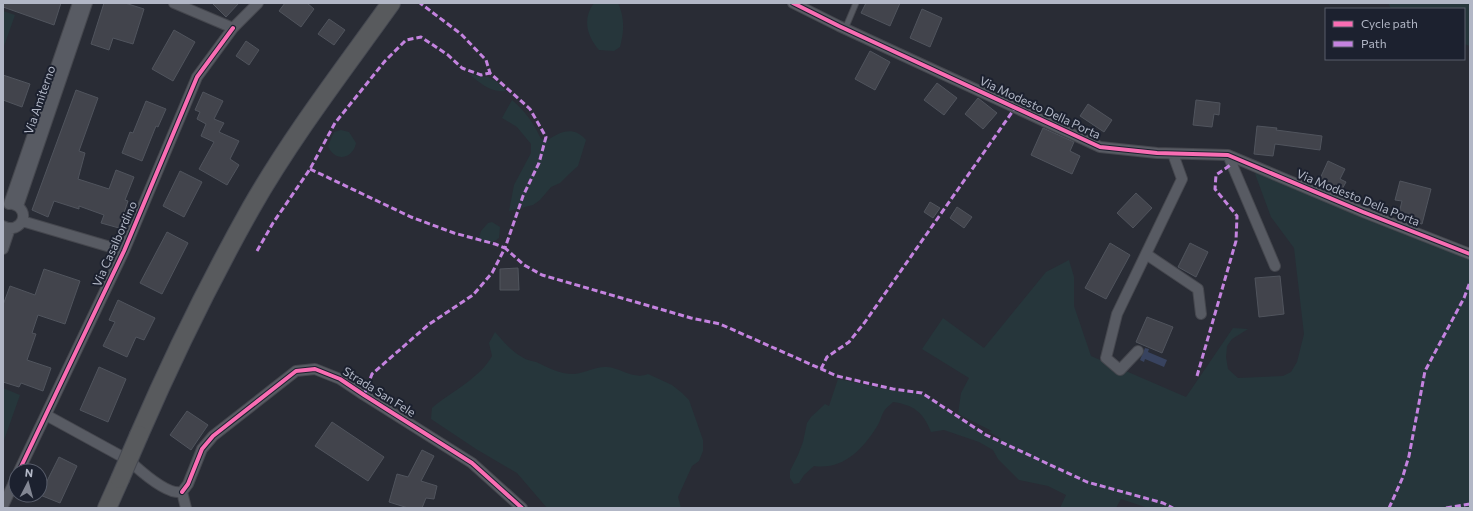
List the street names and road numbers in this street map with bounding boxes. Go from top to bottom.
street label: Via Amiterno [21,63,57,136]
street label: Via Modesto Della Porta [978,73,1103,141]
street label: Via Modesto Della Porta [1295,166,1422,228]
street label: Via Casalbordino [89,199,139,289]
street label: Strada San Fele [341,363,418,419]

